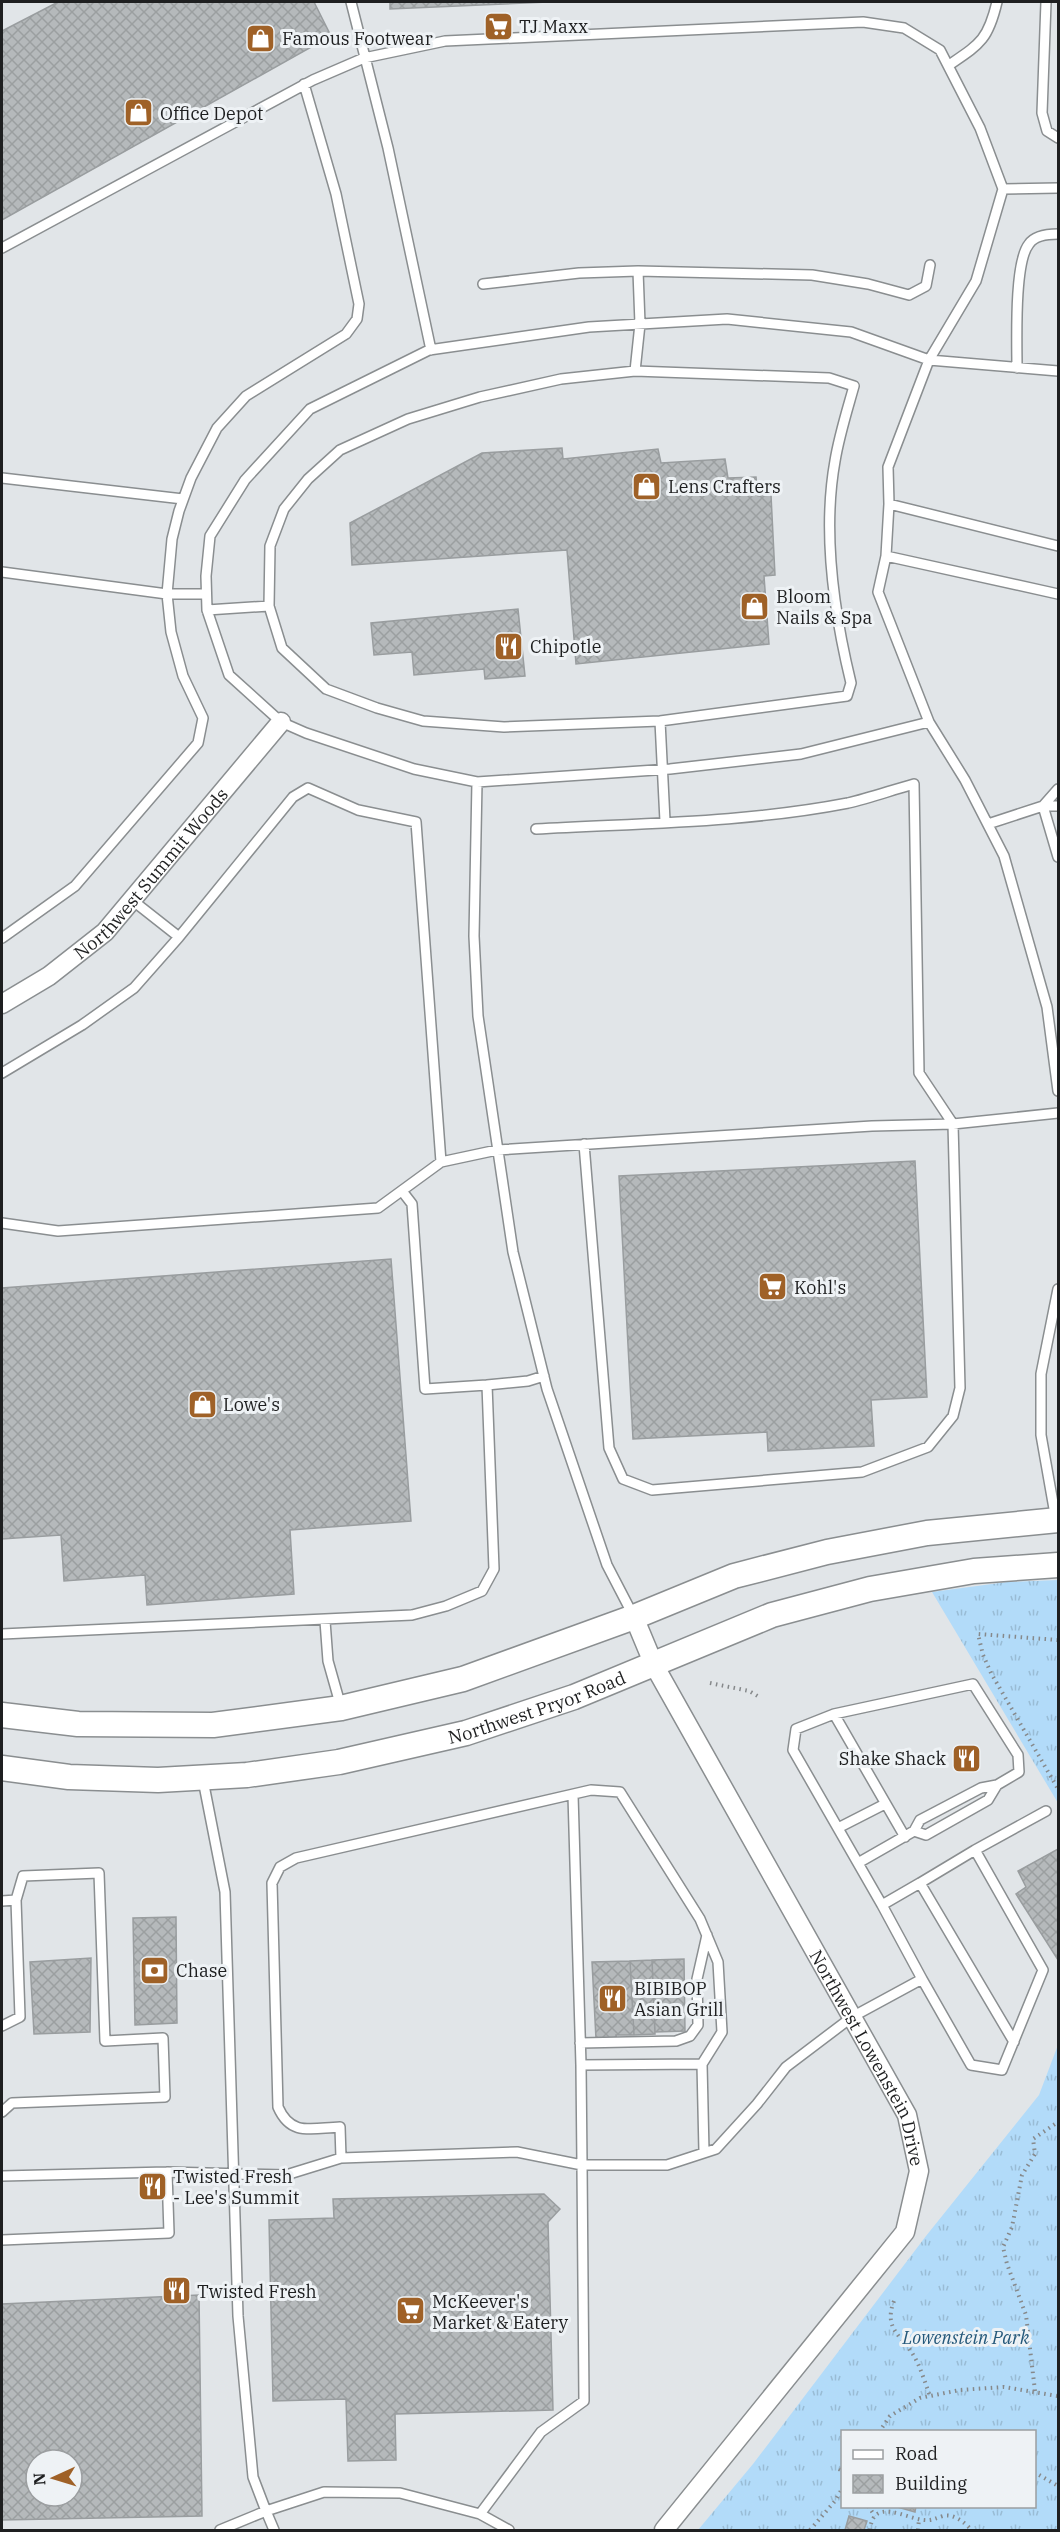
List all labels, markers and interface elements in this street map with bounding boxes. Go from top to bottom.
supermarket icon: TJ Maxx [482,10,514,42]
place label: TJ Maxx [519,15,588,38]
shop icon: Famous Footwear [245,22,277,54]
place label: Famous Footwear [282,27,433,50]
shop icon: Office Depot [123,97,155,129]
place label: Office Depot [160,102,263,125]
shop icon: Lens Crafters [631,470,663,502]
place label: Lens Crafters [668,475,781,498]
place label: Bloom Nails & Spa [776,585,872,629]
shop icon: Bloom Nails & Spa [739,590,771,622]
restaurant icon: Chipotle [493,630,525,662]
place label: Chipotle [530,635,601,658]
street label: Northwest Summit Woods [69,783,233,964]
supermarket icon: Kohl's [757,1271,789,1303]
place label: Kohl's [794,1276,846,1299]
shop icon: Lowe's [186,1388,218,1420]
place label: Lowe's [223,1393,280,1416]
street label: Northwest Pryor Road [446,1665,629,1748]
restaurant icon: Shake Shack [951,1742,983,1774]
place label: Shake Shack [839,1747,946,1770]
street label: Northwest Lowenstein Drive [805,1945,929,2168]
bank icon: Chase [139,1954,171,1986]
place label: Chase [176,1959,227,1982]
place label: BIBIBOP Asian Grill [634,1977,724,2021]
restaurant icon: BIBIBOP Asian Grill [597,1982,629,2014]
place label: Twisted Fresh - Lee's Summit [173,2165,299,2209]
restaurant icon: Twisted Fresh - Lee's Summit [136,2170,168,2202]
restaurant icon: Twisted Fresh [160,2275,192,2307]
place label: Twisted Fresh [197,2280,317,2303]
place label: McKeever's Market & Eatery [432,2290,569,2334]
supermarket icon: McKeever's Market & Eatery [395,2295,427,2327]
park label: Lowenstein Park [902,2326,1030,2349]
legend [841,2430,1036,2508]
text: Road [895,2442,938,2465]
north arrow [24,2448,84,2508]
text: N [29,2472,49,2486]
text: Building [895,2472,967,2495]

